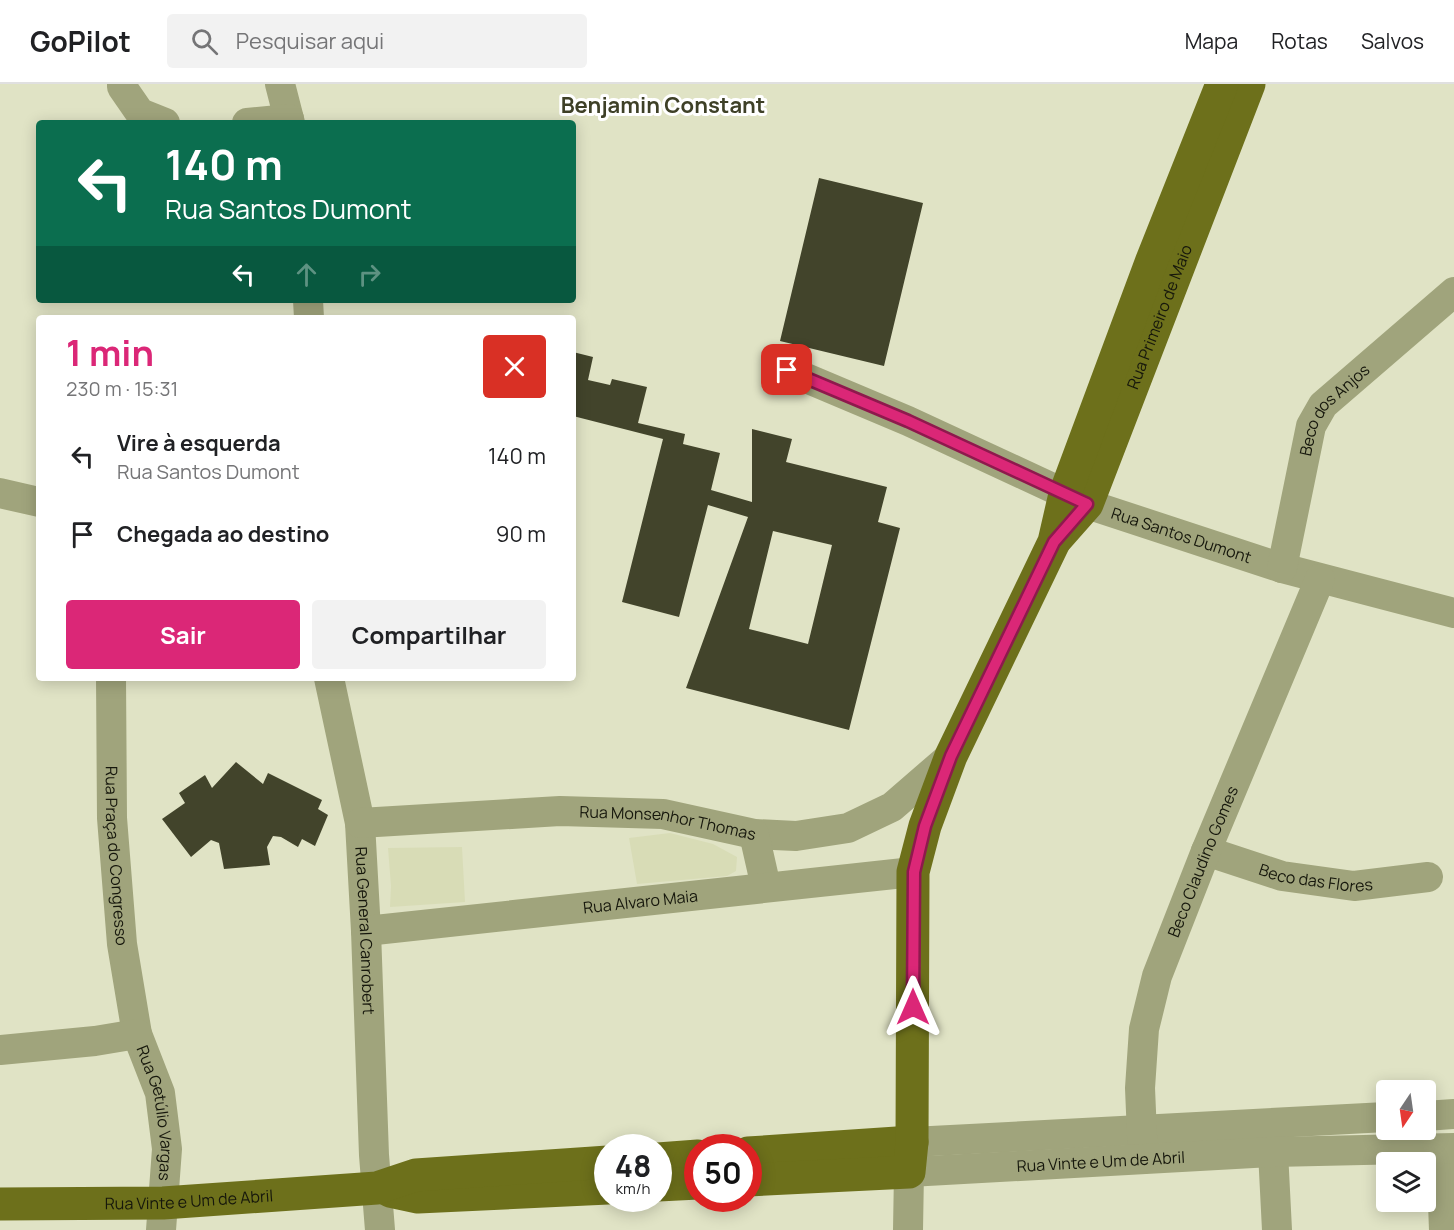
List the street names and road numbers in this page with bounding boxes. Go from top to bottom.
street label: Rua Primeiro de Maio [1121,241,1197,392]
street label: Beco dos Anjos [1294,359,1374,458]
street label: Rua Santos Dumont [1109,502,1254,568]
street label: Rua Praça do Congresso [101,766,133,946]
street label: Beco Claudino Gomes [1162,782,1243,940]
street label: Rua Monsenhor Thomas [579,801,758,845]
street label: Rua General Canrobert [350,846,380,1015]
street label: Beco das Flores [1256,858,1374,897]
street label: Rua Alvaro Maia [582,884,699,919]
street label: Rua Getúlio Vargas [132,1042,178,1182]
street label: Rua Vinte e Um de Abril [1016,1146,1185,1177]
street label: Rua Vinte e Um de Abril [105,1184,274,1214]

